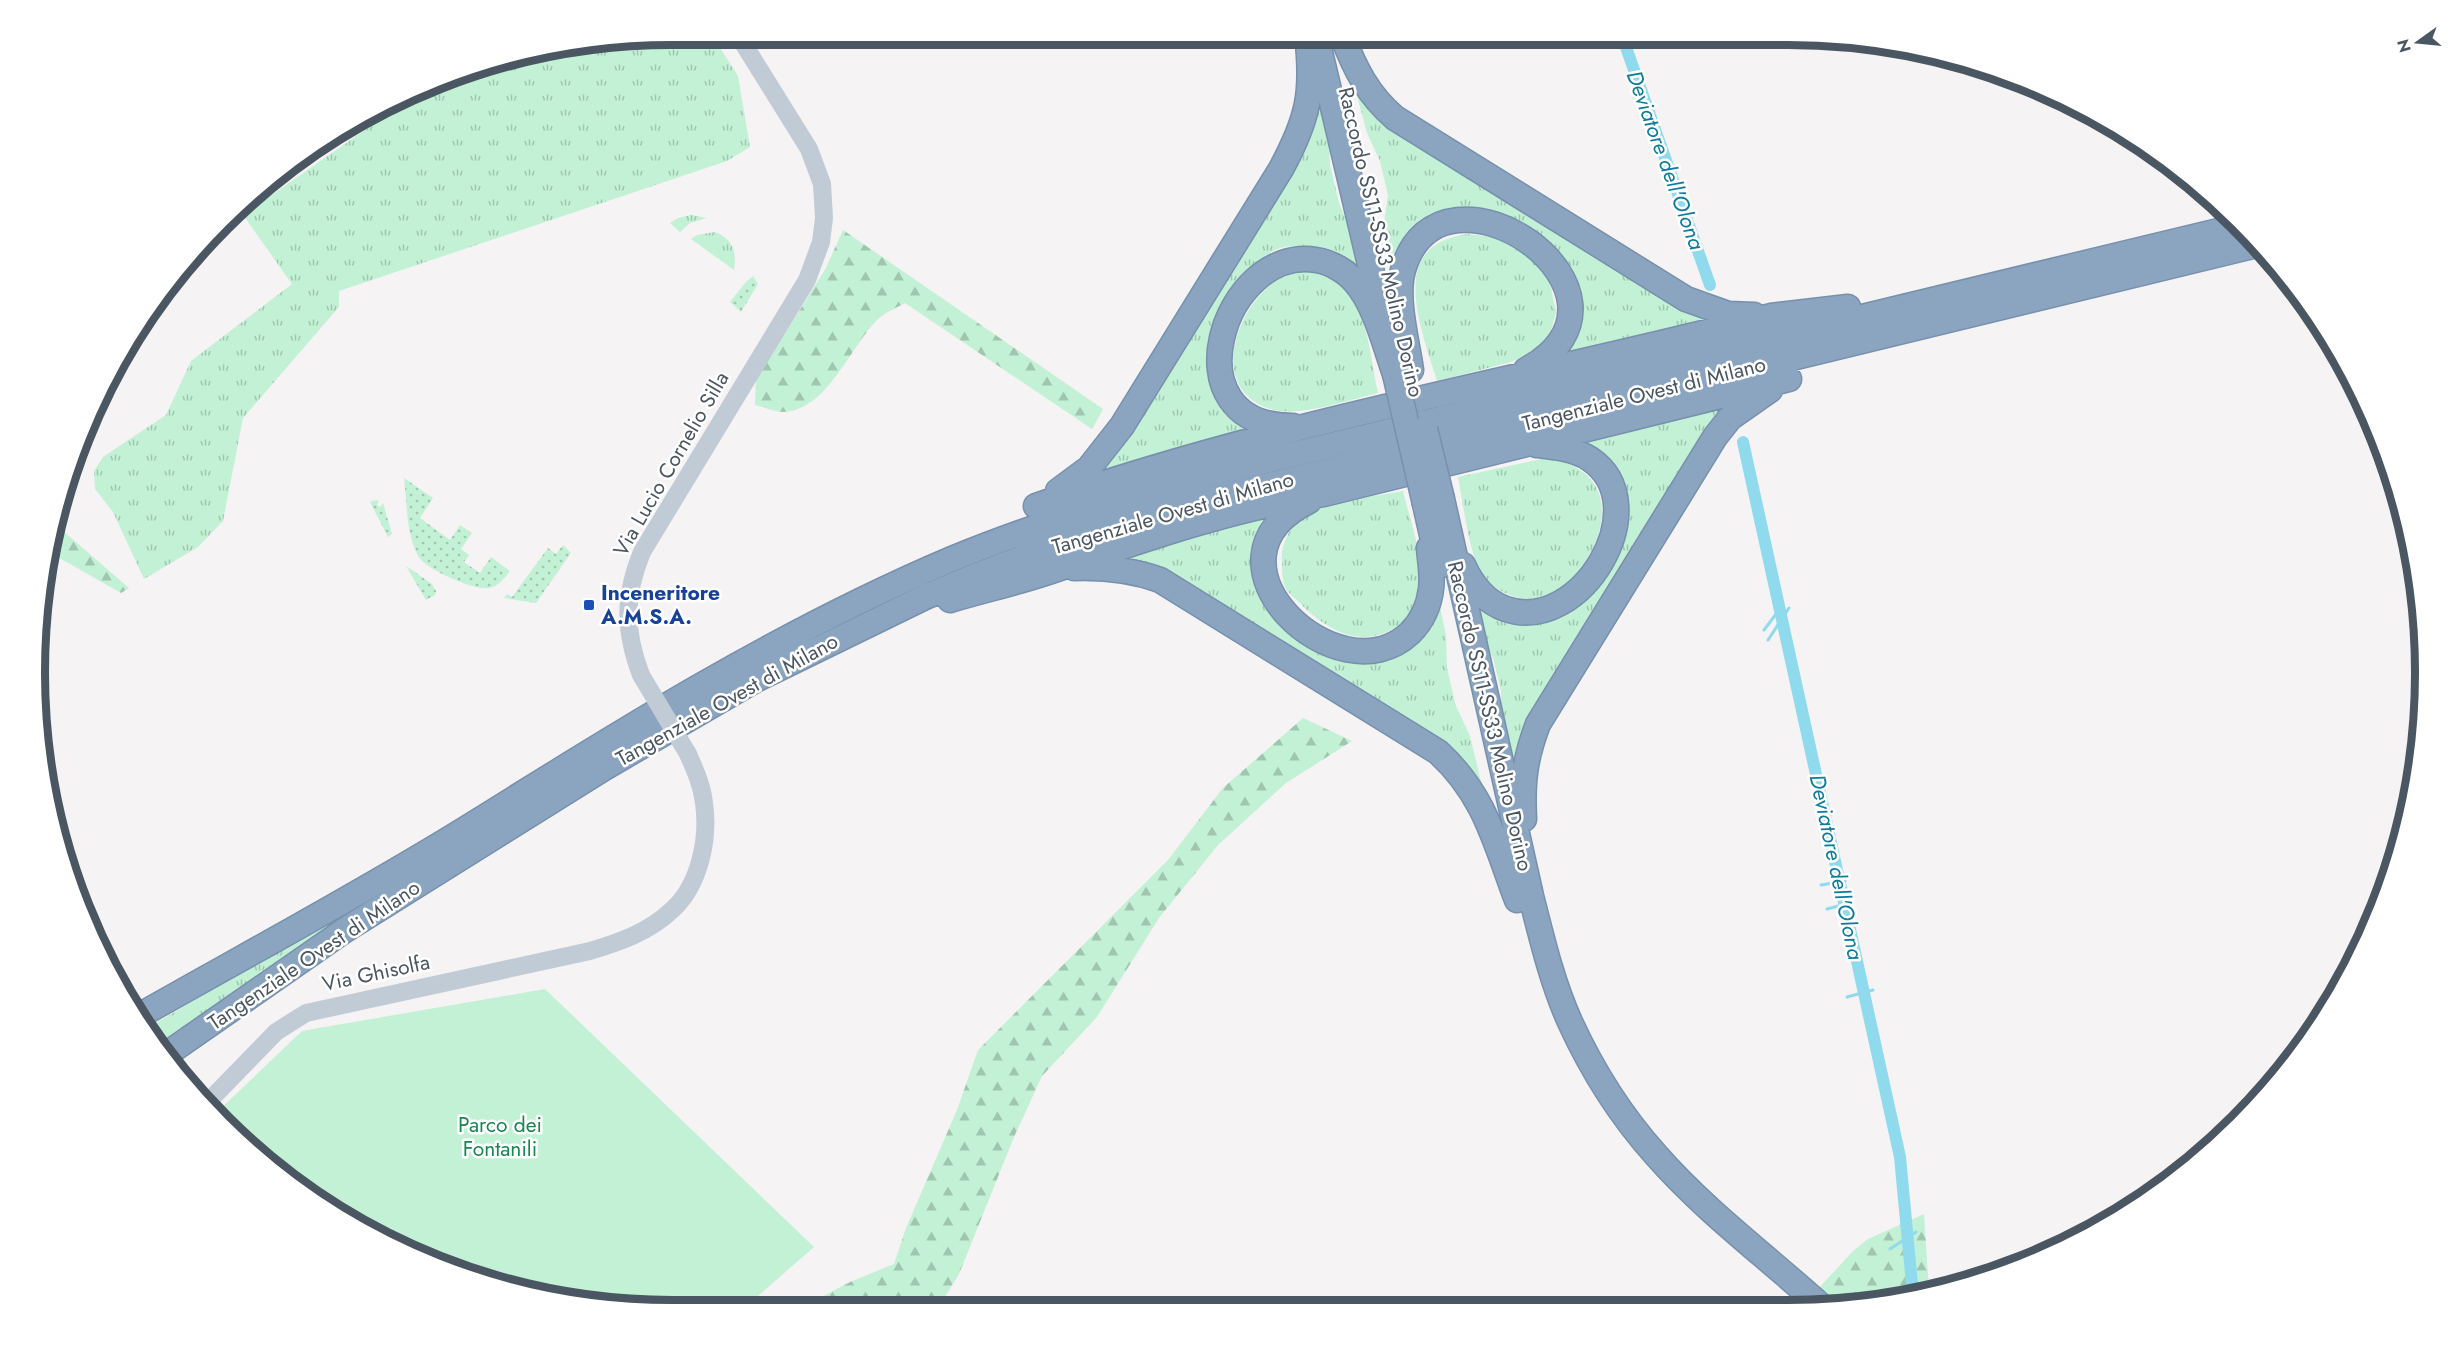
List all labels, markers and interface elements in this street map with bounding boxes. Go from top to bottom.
north arrow [2388,12,2448,72]
text: N [2391,37,2417,55]
water label: Deviatore dell'Olona [1619,66,1713,254]
street label: Raccordo SS11-SS33 Molino Dorino [1331,84,1431,400]
street label: Tangenziale Ovest di Milano [1519,349,1769,439]
street label: Via Lucio Cornelio Silla [606,366,736,562]
street label: Tangenziale Ovest di Milano [1049,464,1297,562]
street label: Raccordo SS11-SS33 Molino Dorino [1440,558,1540,874]
place label: Inceneritore A.M.S.A. [600,578,720,632]
marker: Inceneritore A.M.S.A. [582,598,596,612]
street label: Tangenziale Ovest di Milano [610,626,844,774]
water label: Deviatore dell'Olona [1802,771,1872,963]
street label: Tangenziale Ovest di Milano [202,873,426,1037]
street label: Via Ghisolfa [319,947,433,999]
park label: Parco dei Fontanili [458,1110,542,1164]

